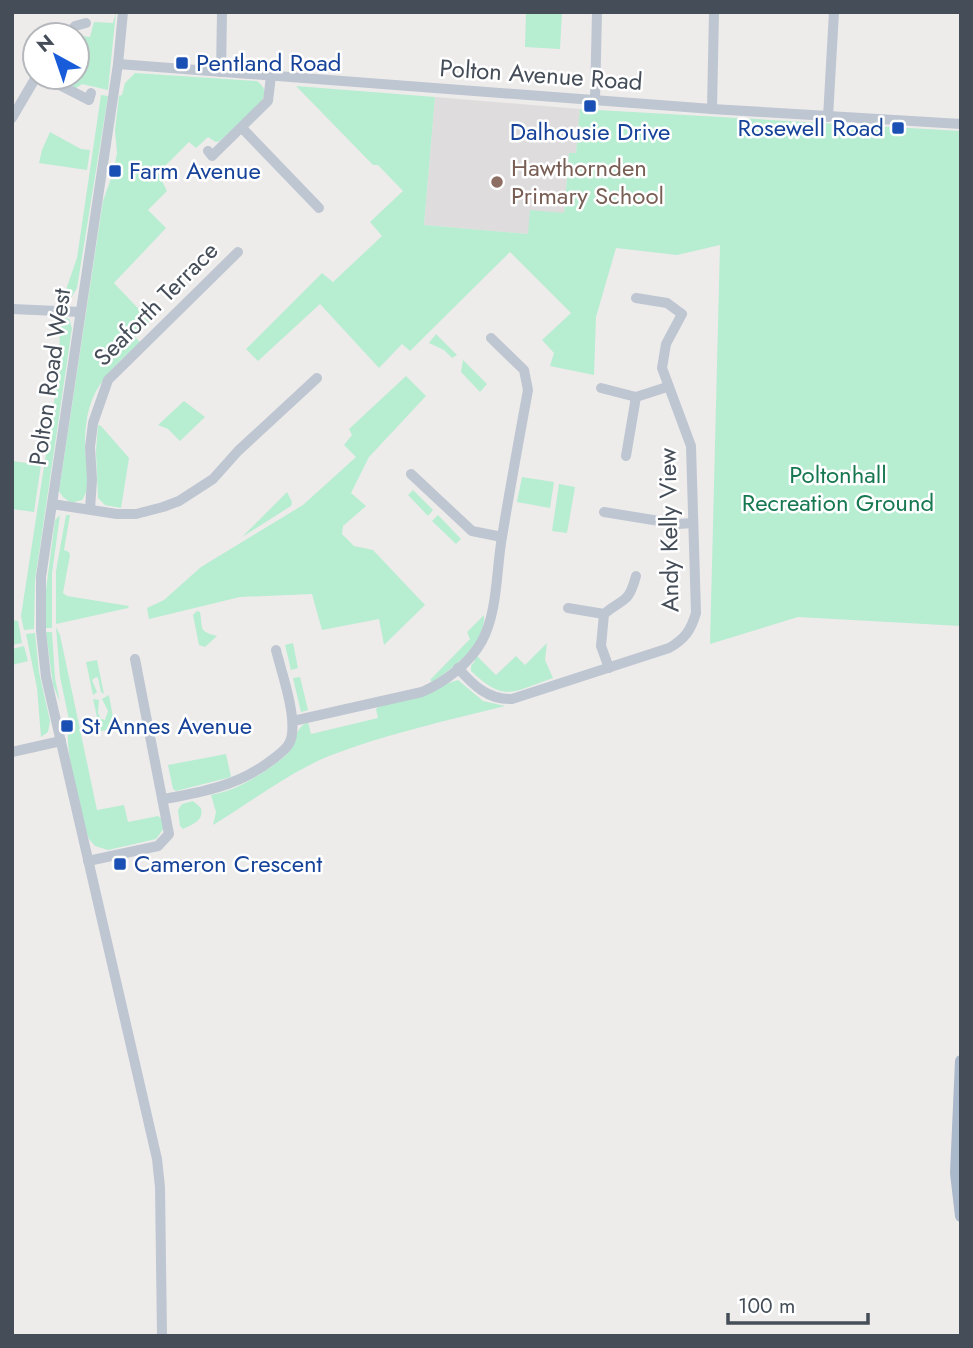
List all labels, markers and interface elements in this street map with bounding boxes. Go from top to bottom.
north arrow [21,21,91,91]
text: N [31,28,60,59]
place label: Pentland Road [196,45,341,80]
street label: Polton Avenue Road [438,50,644,99]
marker: Pentland Road [174,55,190,71]
marker: Dalhousie Drive [582,98,598,114]
place label: Rosewell Road [737,110,884,145]
place label: Dalhousie Drive [510,114,670,149]
marker: Rosewell Road [890,120,906,136]
place label: Hawthornden Primary School [511,150,664,213]
place label: Farm Avenue [129,153,261,188]
marker: Farm Avenue [107,163,123,179]
marker: Hawthornden Primary School [489,174,505,190]
street label: Seaforth Terrace [85,233,226,374]
street label: Polton Road West [20,286,79,468]
street label: Andy Kelly View [650,447,687,612]
park label: Poltonhall Recreation Ground [742,457,934,520]
place label: St Annes Avenue [81,708,252,743]
marker: St Annes Avenue [59,718,75,734]
place label: Cameron Crescent [134,846,323,881]
marker: Cameron Crescent [112,856,128,872]
scale bar [728,1282,868,1326]
text: 100 m [738,1291,795,1321]

